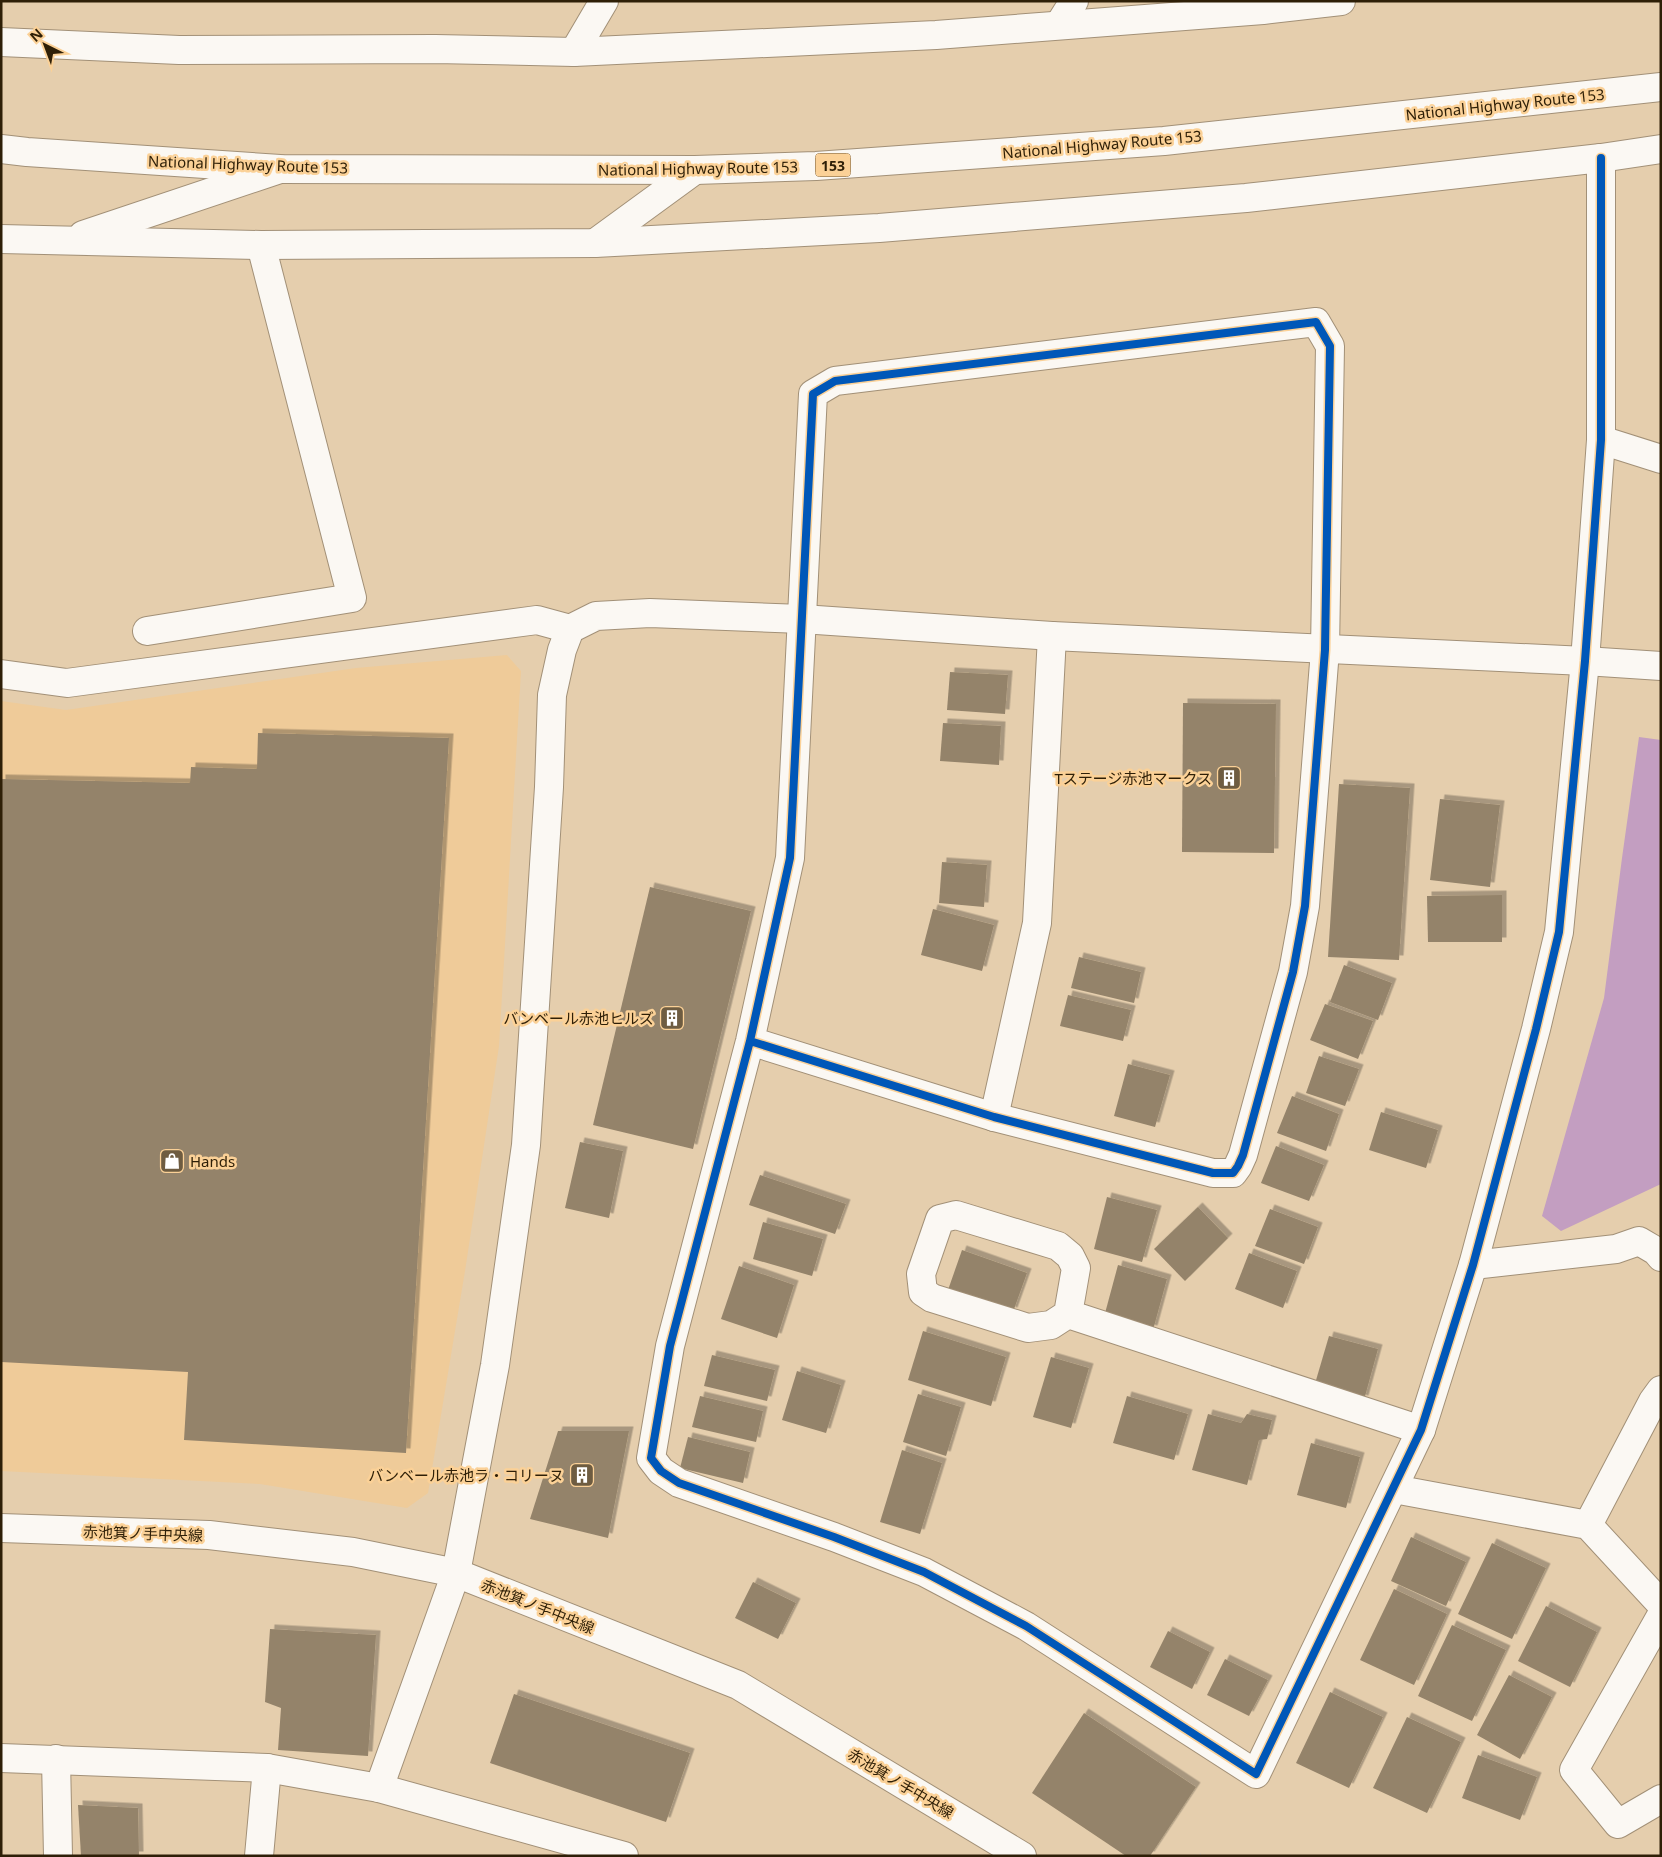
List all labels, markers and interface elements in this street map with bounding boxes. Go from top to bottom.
north arrow [20,20,70,70]
text: N [25,24,47,46]
street label: National Highway Route 153 [1404,84,1606,124]
street label: National Highway Route 153 [1001,125,1203,163]
street label: National Highway Route 153 [148,151,348,177]
road number: 153 [816,154,850,176]
street label: National Highway Route 153 [598,156,798,180]
building icon: Tステージ赤池マークス [1216,765,1242,791]
place label: Tステージ赤池マークス [1054,768,1212,788]
building icon: バンベール赤池ヒルズ [659,1005,685,1031]
place label: バンベール赤池ヒルズ [503,1008,654,1028]
shop icon: Hands [159,1148,185,1174]
place label: Hands [190,1151,235,1171]
building icon: バンベール赤池ラ・コリーヌ [569,1462,595,1488]
place label: バンベール赤池ラ・コリーヌ [368,1465,564,1485]
street label: 赤池箕ノ手中央線 [83,1521,203,1545]
street label: 赤池箕ノ手中央線 [479,1574,597,1638]
street label: 赤池箕ノ手中央線 [844,1744,958,1822]

